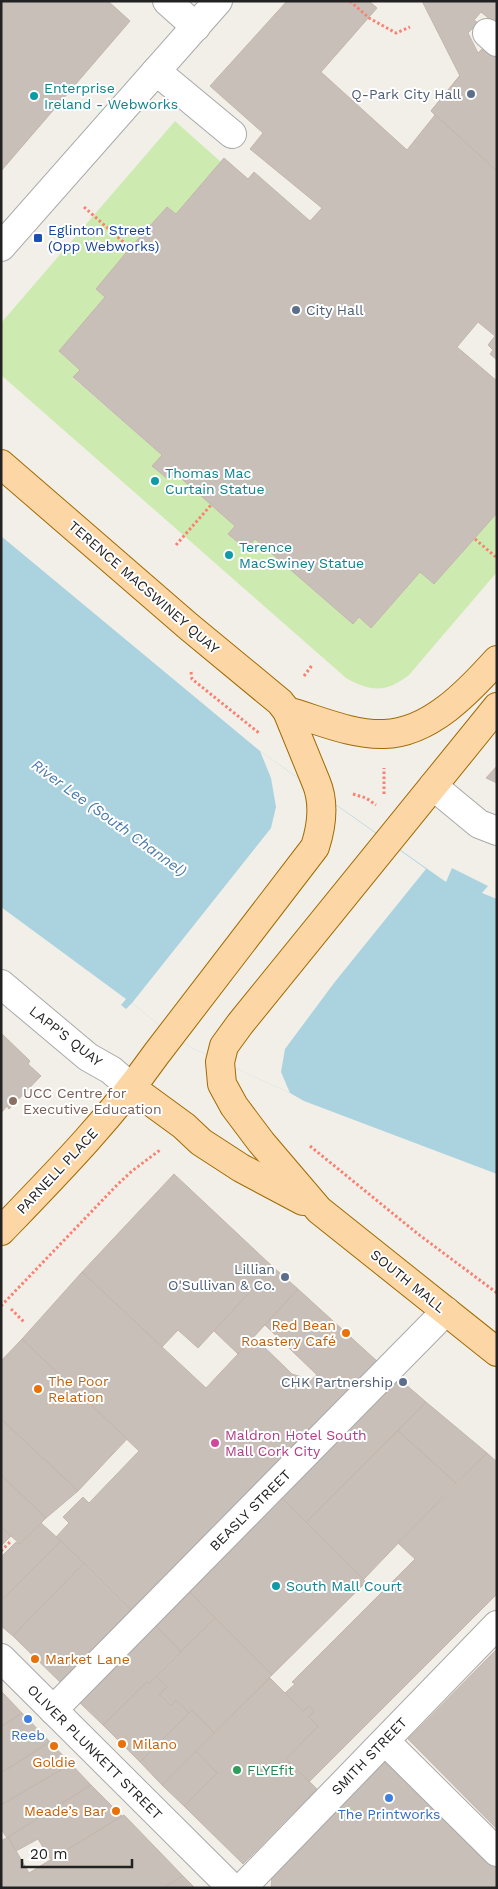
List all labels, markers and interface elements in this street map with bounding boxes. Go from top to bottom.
place label: Enterprise Ireland - Webworks [44,80,178,112]
place label: Q-Park City Hall [351,86,462,102]
marker: Q-Park City Hall [465,88,477,100]
marker: Enterprise Ireland - Webworks [28,90,40,102]
place label: Eglinton Street (Opp Webworks) [48,222,160,254]
marker: Eglinton Street (Opp Webworks) [32,232,44,244]
place label: City Hall [306,302,364,318]
marker: City Hall [290,304,302,316]
place label: Thomas Mac Curtain Statue [165,465,265,497]
marker: Thomas Mac Curtain Statue [149,475,161,487]
street label: TERENCE MACSWINEY QUAY [66,517,222,657]
place label: Terence MacSwiney Statue [239,539,364,571]
marker: Terence MacSwiney Statue [223,549,235,561]
water label: River Lee (South Channel) [28,756,190,880]
street label: LAPP'S QUAY [26,1003,106,1069]
place label: UCC Centre for Executive Education [23,1085,162,1117]
marker: UCC Centre for Executive Education [7,1095,19,1107]
street label: PARNELL PLACE [13,1125,101,1217]
street label: SOUTH MALL [368,1246,448,1316]
place label: Lillian O'Sullivan & Co. [168,1261,275,1293]
marker: Lillian O'Sullivan & Co. [279,1271,291,1283]
place label: Red Bean Roastery Café [241,1317,336,1349]
marker: Red Bean Roastery Café [340,1327,352,1339]
place label: The Poor Relation [48,1373,109,1405]
place label: CHK Partnership [281,1374,393,1390]
marker: CHK Partnership [397,1376,409,1388]
marker: The Poor Relation [32,1383,44,1395]
place label: Maldron Hotel South Mall Cork City [225,1427,367,1459]
marker: Maldron Hotel South Mall Cork City [209,1437,221,1449]
street label: BEASLY STREET [206,1466,294,1554]
place label: South Mall Court [286,1578,402,1594]
marker: South Mall Court [270,1580,282,1592]
place label: Market Lane [45,1651,130,1667]
marker: Market Lane [29,1653,41,1665]
street label: OLIVER PLUNKETT STREET [24,1681,166,1823]
marker: Reeb [22,1713,34,1725]
street label: SMITH STREET [328,1714,410,1798]
place label: Reeb [11,1727,45,1743]
place label: Milano [132,1736,177,1752]
marker: Milano [116,1738,128,1750]
marker: Goldie [48,1740,60,1752]
place label: Goldie [32,1754,76,1770]
place label: FLYEfit [247,1762,294,1778]
marker: FLYEfit [231,1764,243,1776]
marker: The Printworks [383,1792,395,1804]
place label: Meade’s Bar [24,1803,106,1819]
marker: Meade’s Bar [110,1805,122,1817]
place label: The Printworks [338,1806,440,1822]
scale bar [22,1836,132,1868]
text: 20 m [30,1845,68,1863]

